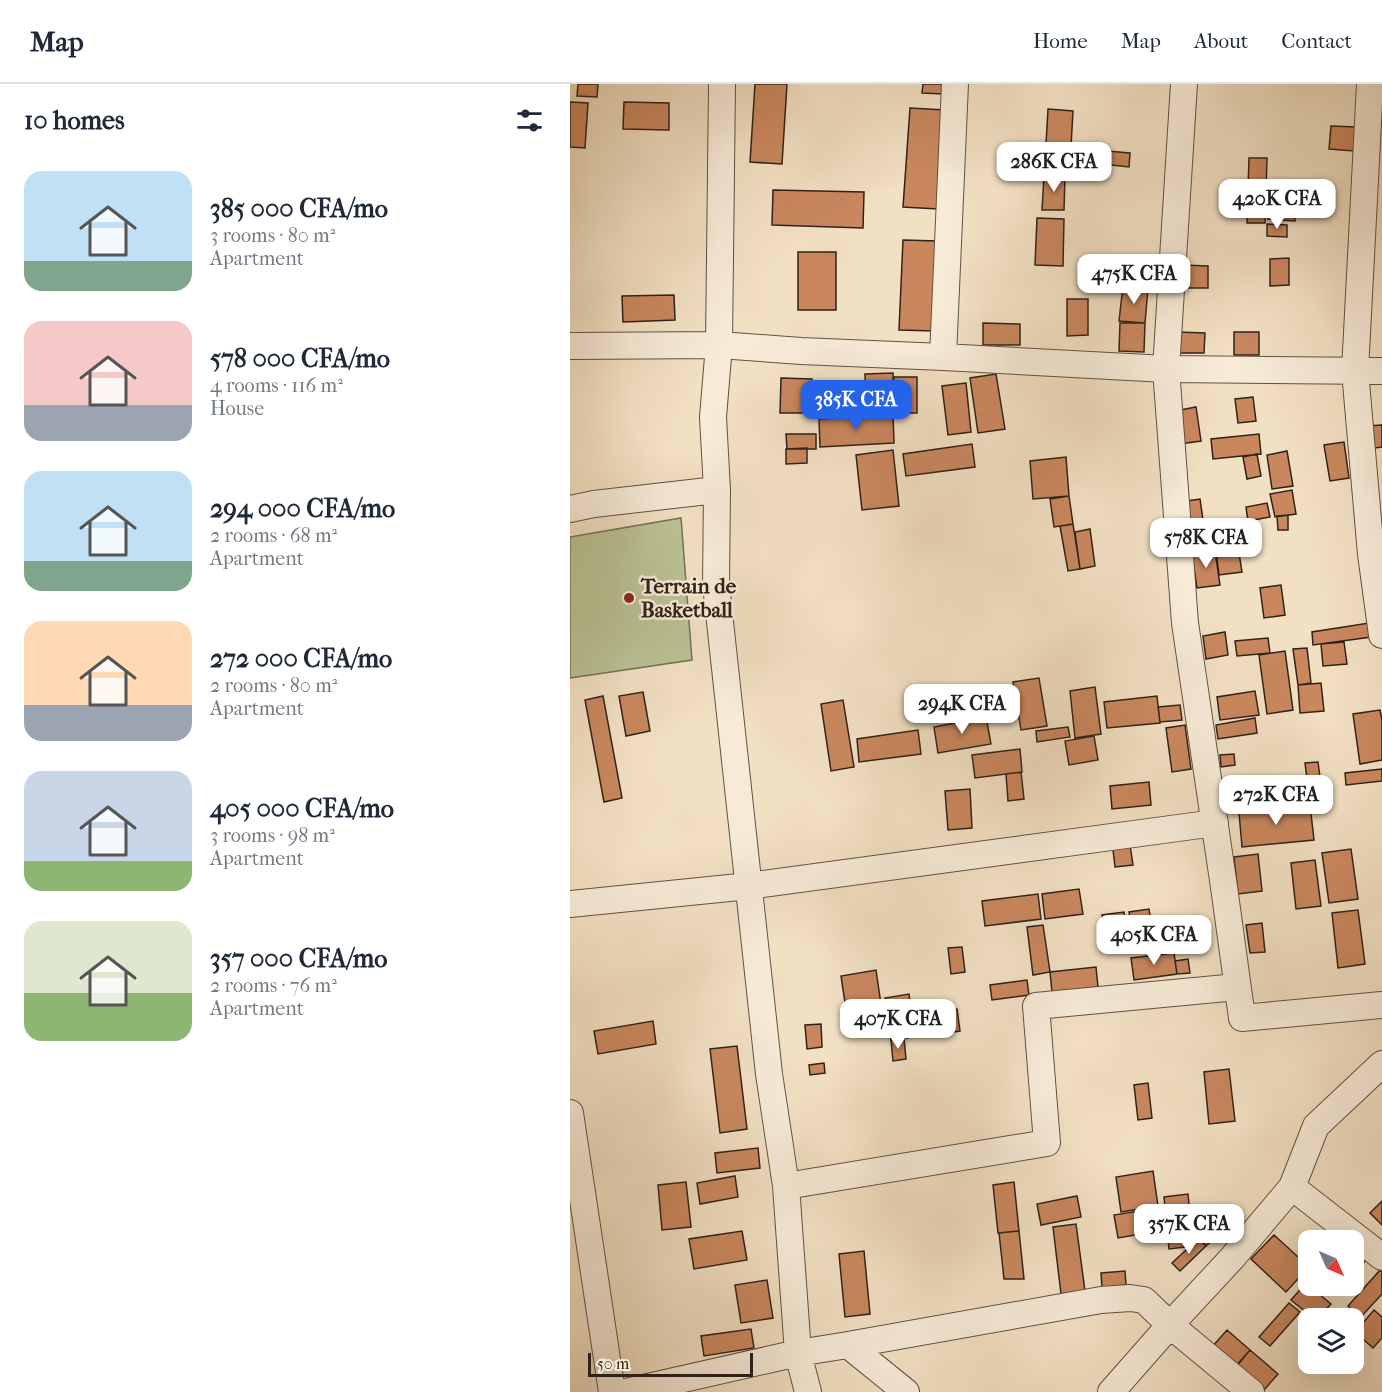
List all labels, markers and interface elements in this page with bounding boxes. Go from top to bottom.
text: Map [30,25,84,58]
text: Home [1033,29,1088,53]
text: Map [1121,29,1161,53]
text: About [1194,29,1248,53]
text: Contact [1281,29,1352,53]
icon: filters [513,104,546,137]
text: 10 homes [24,105,125,136]
pin: 286K CFA [992,142,1116,193]
text: 286K CFA [1011,150,1097,173]
pin: 420K CFA [1215,179,1339,230]
text: 420K CFA [1233,187,1321,210]
text: 385 000 CFA/mo [210,193,388,224]
icon: home [72,195,144,267]
text: 3 rooms · 80 m² [210,224,335,247]
text: Apartment [210,247,304,270]
pin: 475K CFA [1072,254,1196,305]
text: 475K CFA [1091,262,1177,285]
text: 578 000 CFA/mo [210,343,390,374]
icon: home [72,345,144,417]
text: 4 rooms · 116 m² [210,374,343,397]
pin: 385K CFA [794,380,918,431]
text: 385K CFA [815,388,897,411]
text: House [210,397,264,420]
text: 294 000 CFA/mo [210,493,395,524]
icon: home [72,495,144,567]
pin: 578K CFA [1144,518,1268,569]
text: 2 rooms · 68 m² [210,524,337,547]
text: 578K CFA [1164,526,1248,549]
text: Apartment [210,547,304,570]
place label: Terrain de Basketball [640,574,737,622]
marker: Terrain de Basketball [622,591,636,605]
text: 272 000 CFA/mo [210,643,392,674]
icon: home [72,645,144,717]
text: 2 rooms · 80 m² [210,674,337,697]
pin: 294K CFA [900,684,1024,735]
text: 294K CFA [918,692,1006,715]
text: Apartment [210,697,304,720]
pin: 272K CFA [1214,775,1338,826]
text: 272K CFA [1233,783,1319,806]
text: 405 000 CFA/mo [210,793,394,824]
icon: home [72,795,144,867]
text: 3 rooms · 98 m² [210,824,335,847]
text: Apartment [210,847,304,870]
pin: 405K CFA [1092,915,1216,966]
text: 405K CFA [1110,923,1198,946]
text: 357 000 CFA/mo [210,943,388,974]
icon: home [72,945,144,1017]
text: 2 rooms · 76 m² [210,974,337,997]
text: Apartment [210,997,304,1020]
pin: 407K CFA [836,999,960,1050]
text: 407K CFA [854,1007,942,1030]
pin: 357K CFA [1127,1204,1251,1255]
text: 357K CFA [1148,1212,1230,1235]
north arrow [1298,1230,1364,1296]
map controls [1298,1230,1364,1374]
button: layers [1298,1308,1364,1374]
scale bar [588,1350,753,1378]
text: 50 m [597,1354,629,1373]

